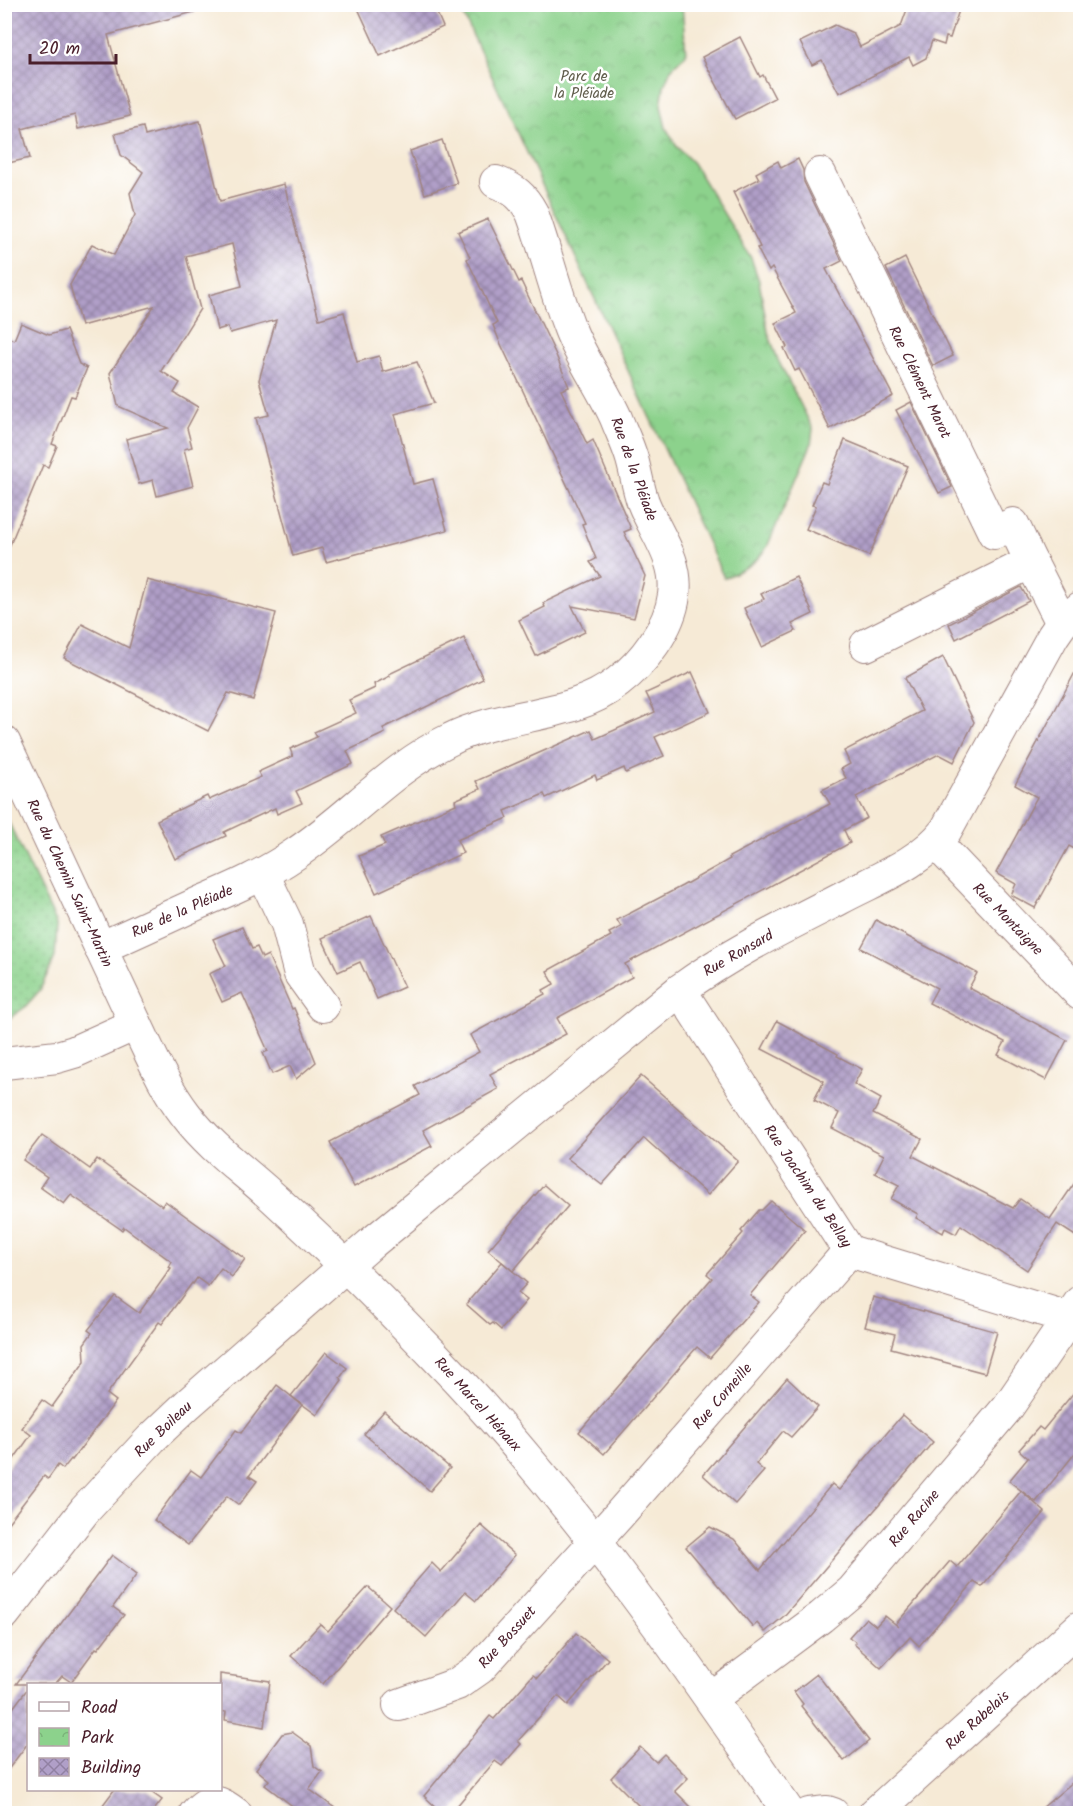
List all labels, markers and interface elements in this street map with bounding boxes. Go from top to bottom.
scale bar [30,27,116,65]
text: 20 m [39,35,80,64]
park label: Parc de la Pléïade [554,65,614,106]
street label: Rue Clément Marot [881,322,957,443]
street label: Rue de la Pléiade [603,414,663,525]
street label: Rue du Chemin Saint-Martin [20,795,119,972]
street label: Rue Montaigne [966,878,1049,962]
street label: Rue de la Pléiade [128,879,237,945]
street label: Rue Ronsard [699,924,779,984]
street label: Rue Joachim du Bellay [757,1120,858,1254]
street label: Rue Marcel Hénaux [428,1352,527,1458]
street label: Rue Corneille [687,1358,759,1435]
street label: Rue Boileau [129,1396,198,1464]
street label: Rue Racine [883,1484,946,1553]
street label: Rue Bossuet [473,1601,543,1675]
legend [27,1683,222,1791]
street label: Rue Rabelais [940,1685,1016,1756]
text: Road [81,1694,118,1723]
text: Park [81,1724,114,1753]
text: Building [81,1754,141,1783]

